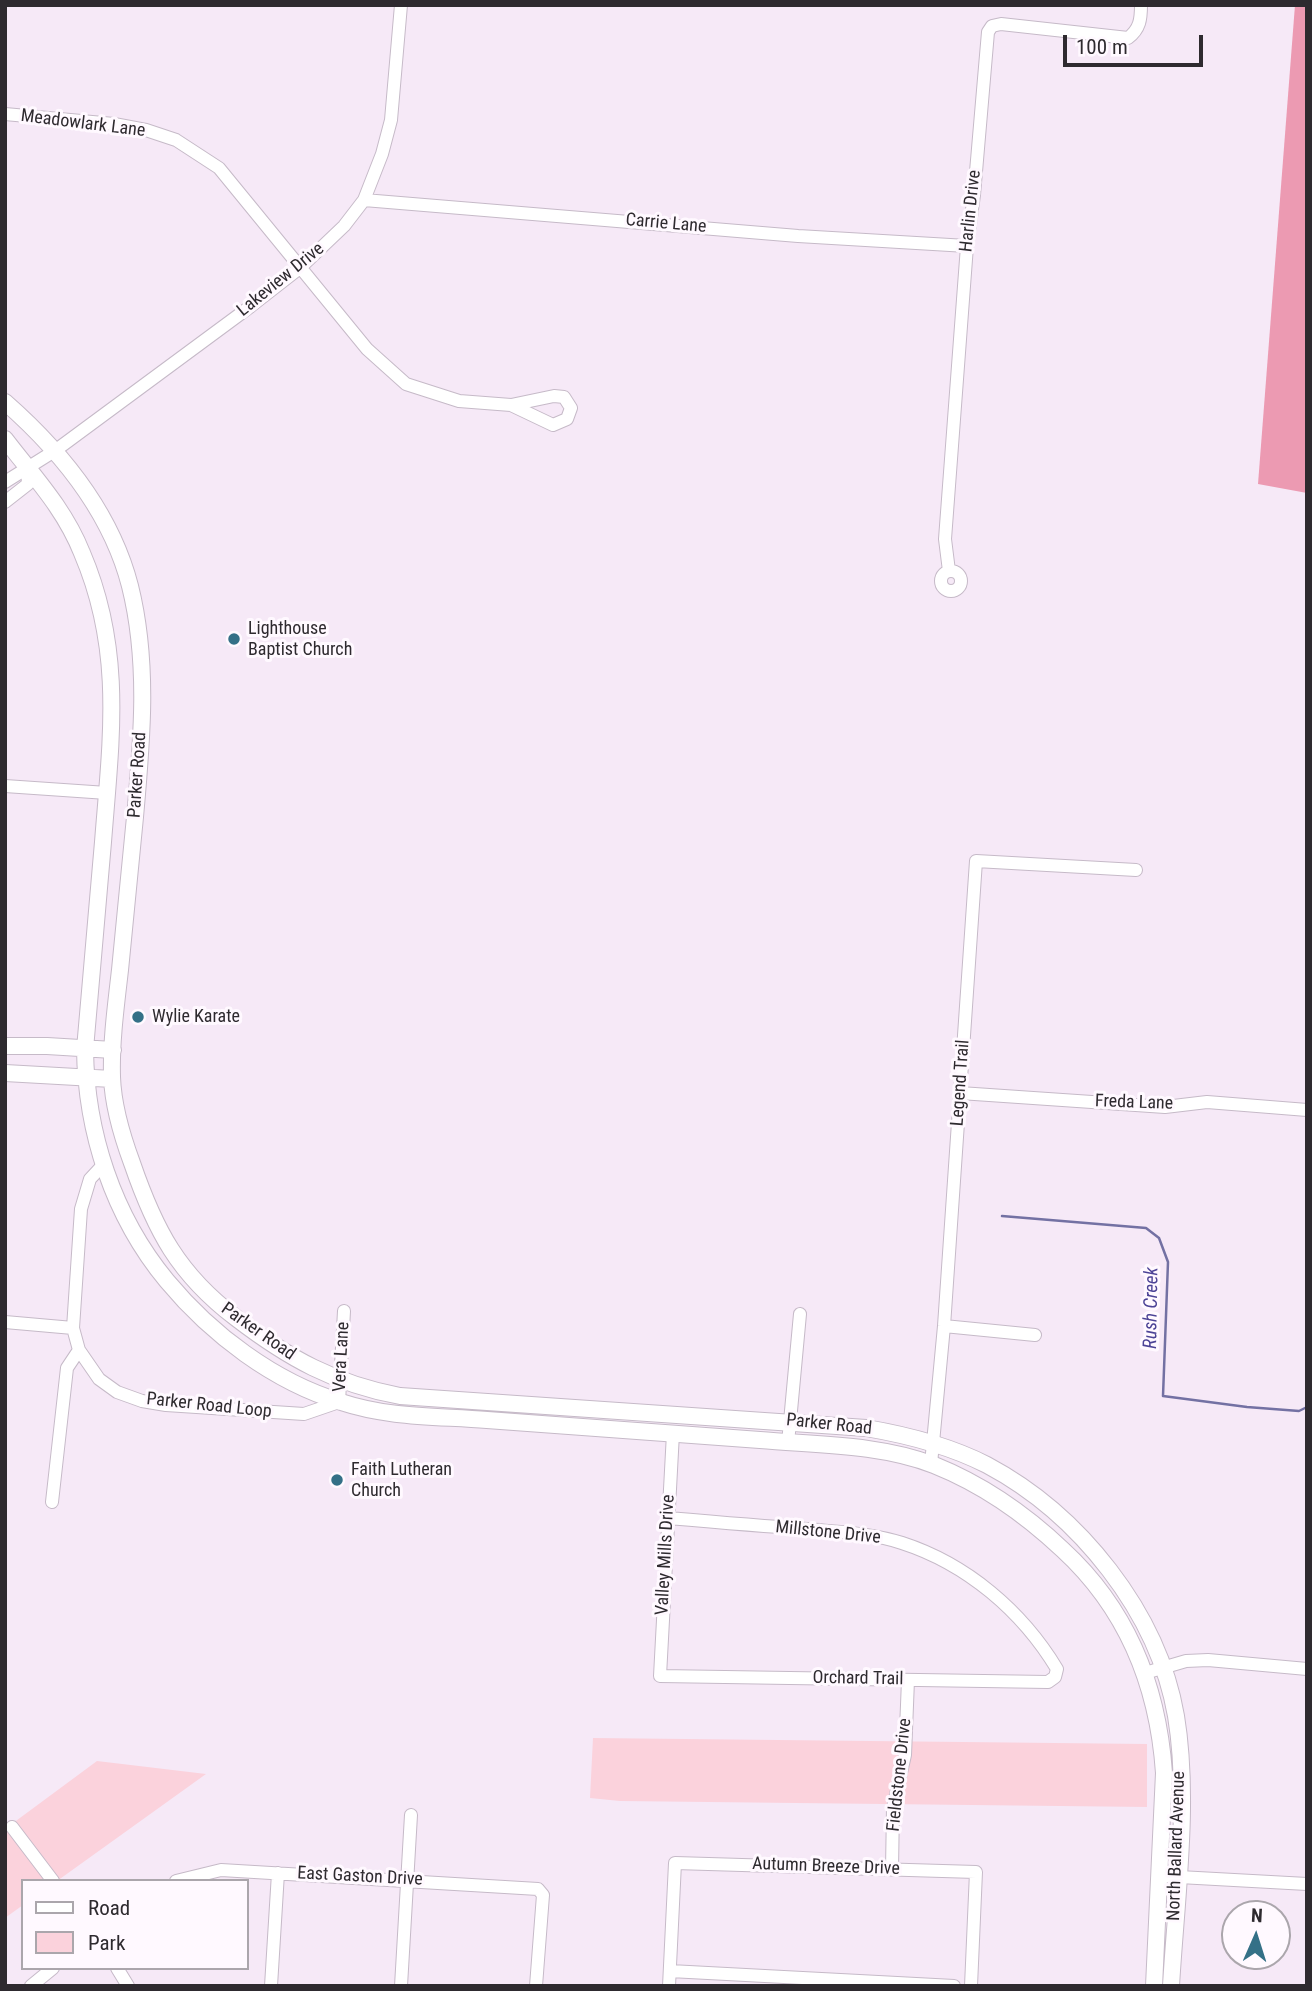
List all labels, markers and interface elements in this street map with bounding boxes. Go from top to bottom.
scale bar [1067,21,1207,65]
text: 100 m [1076,35,1128,59]
street label: Meadowlark Lane [20,106,146,142]
street label: Harlin Drive [956,169,986,253]
street label: Carrie Lane [625,210,707,238]
street label: Lakeview Drive [233,238,329,322]
place label: Lighthouse Baptist Church [248,618,352,660]
marker: Lighthouse Baptist Church [226,631,242,647]
street label: Parker Road [124,731,152,819]
place label: Wylie Karate [152,1006,240,1028]
marker: Wylie Karate [130,1009,146,1025]
street label: Legend Trail [947,1039,975,1127]
street label: Freda Lane [1095,1091,1173,1115]
water label: Rush Creek [1140,1267,1164,1349]
street label: Parker Road [217,1298,299,1366]
street label: Vera Lane [329,1321,355,1393]
street label: Parker Road Loop [145,1389,273,1423]
street label: Parker Road [785,1410,873,1440]
place label: Faith Lutheran Church [351,1459,452,1502]
marker: Faith Lutheran Church [329,1472,345,1488]
street label: Valley Mills Drive [652,1494,680,1616]
street label: Millstone Drive [774,1517,882,1549]
street label: Orchard Trail [812,1667,904,1691]
street label: Fieldstone Drive [883,1717,917,1833]
street label: North Ballard Avenue [1164,1771,1190,1921]
street label: Autumn Breeze Drive [752,1854,900,1880]
street label: East Gaston Drive [297,1863,423,1891]
legend [21,1879,248,1970]
text: Road [88,1896,130,1920]
north arrow [1221,1900,1291,1970]
text: N [1251,1904,1263,1927]
text: Park [88,1931,125,1955]

